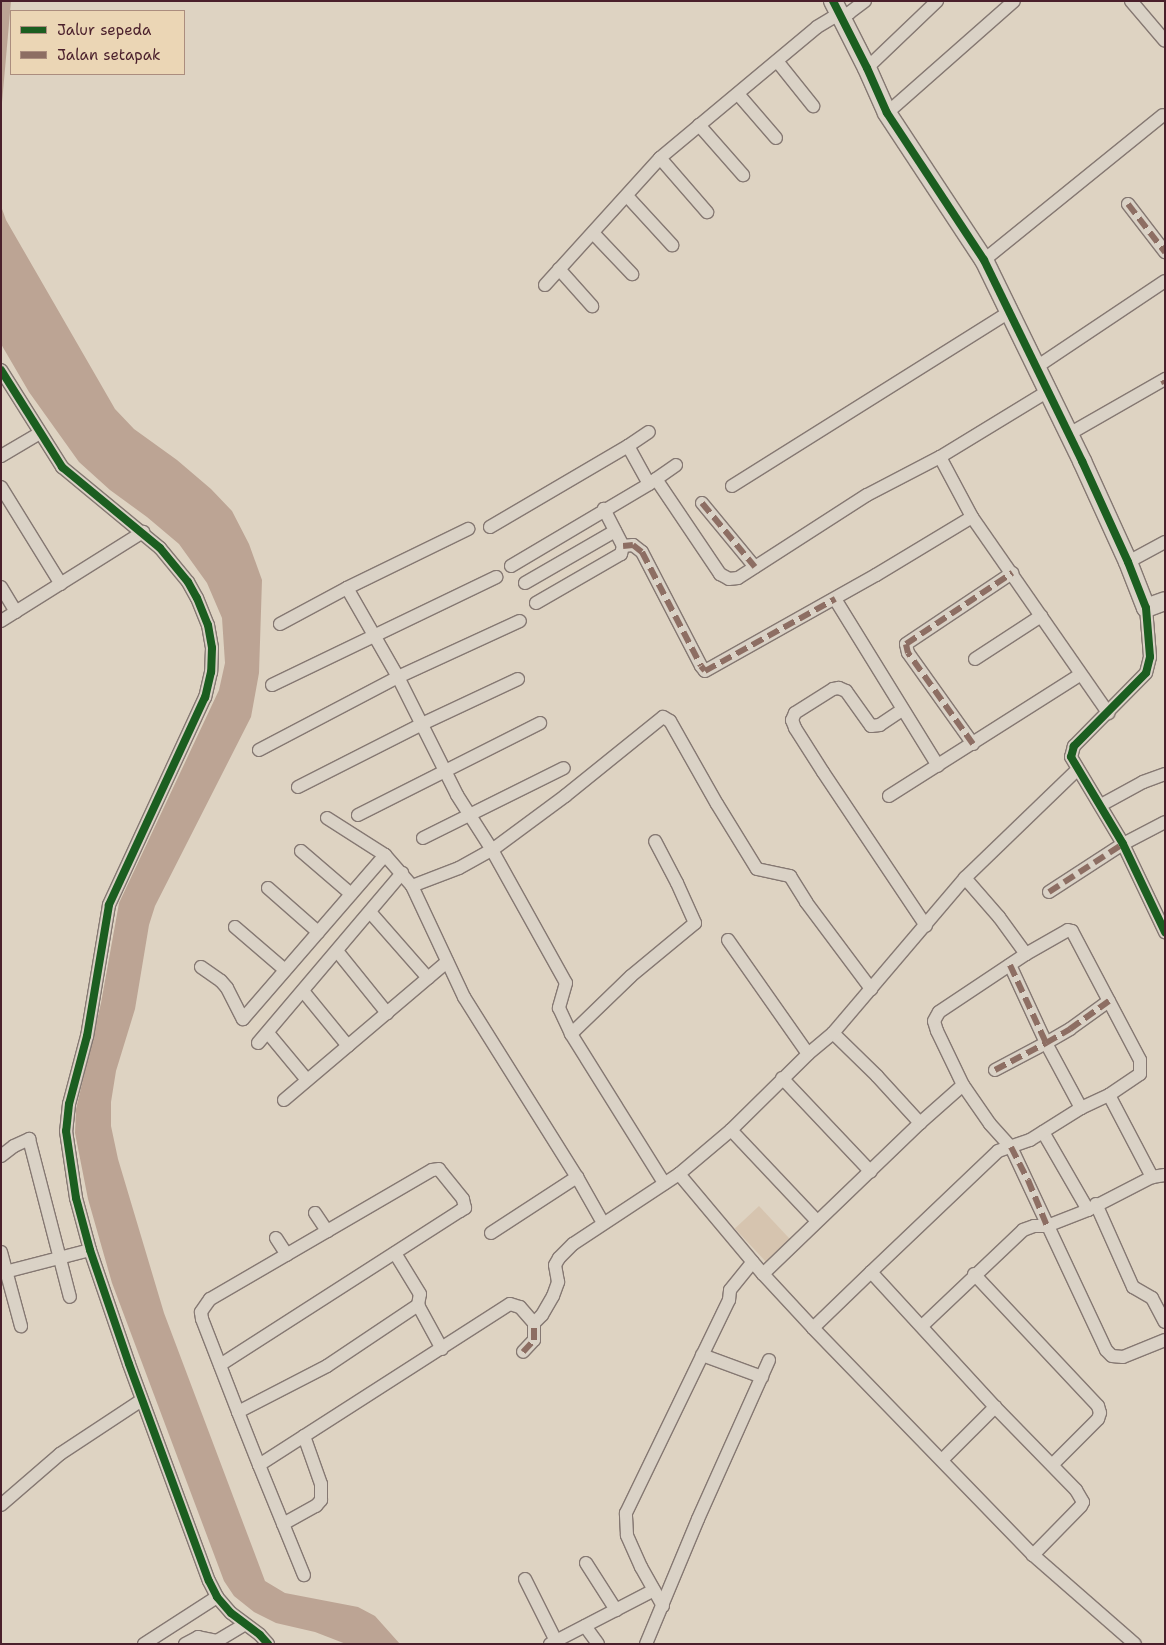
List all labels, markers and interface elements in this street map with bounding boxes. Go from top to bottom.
legend [10,10,185,75]
text: Jalur sepeda [57,20,151,40]
text: Jalan setapak [57,45,161,65]

